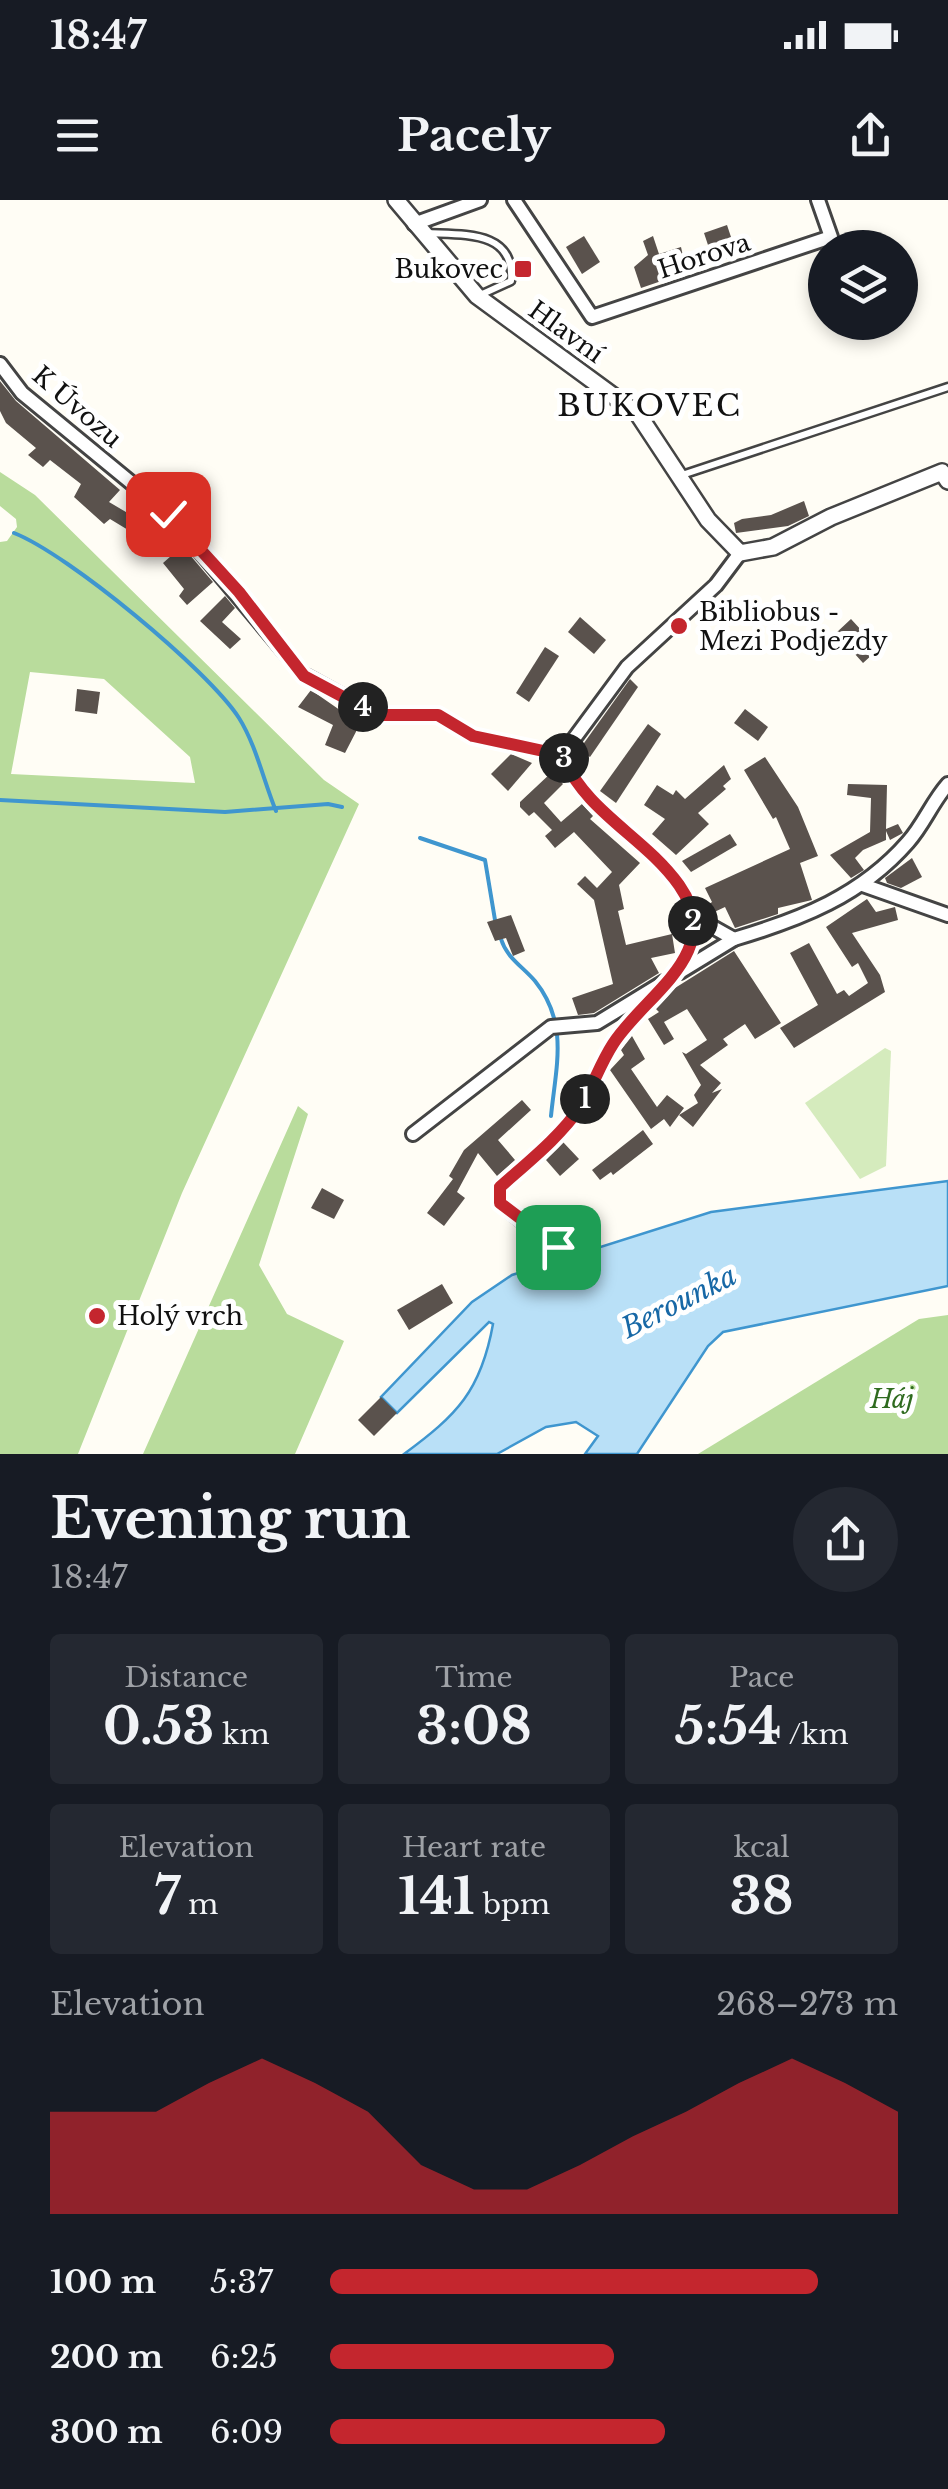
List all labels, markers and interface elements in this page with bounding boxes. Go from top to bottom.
text: 18:47 [50,12,146,59]
text: Pacely [397,107,551,163]
icon: menu [50,108,105,163]
icon: share [843,108,898,163]
street label: Horova [654,227,754,285]
map controls [808,230,918,340]
button: layers [808,230,918,340]
place label: Bukovec [394,254,503,285]
marker: Bukovec [512,258,534,280]
street label: Hlavní [522,294,610,370]
street label: K Úvozu [26,359,129,454]
district label: BUKOVEC [558,387,742,424]
pin [126,472,211,557]
icon: check [141,487,196,542]
place label: Bibliobus - Mezi Podjezdy [699,597,888,657]
marker: Bibliobus - Mezi Podjezdy [668,615,690,637]
pin: 4 [338,682,388,732]
text: 4 [354,689,372,724]
pin: 3 [539,733,589,783]
text: 3 [555,740,573,775]
pin: 2 [668,896,718,946]
text: 2 [684,903,702,938]
pin: 1 [560,1074,610,1124]
text: 1 [579,1081,591,1116]
pin [516,1205,601,1290]
icon: arrive [531,1220,586,1275]
water label: Berounka [614,1258,743,1346]
place label: Holý vrch [117,1301,243,1332]
marker: Holý vrch [86,1305,108,1327]
park label: Háj [869,1384,914,1415]
text: Evening run [50,1485,410,1553]
button: share [793,1487,898,1592]
text: 18:47 [50,1557,128,1597]
text: Distance [125,1660,248,1695]
text: Time [435,1660,513,1695]
text: Pace [729,1660,794,1695]
text: 0.53 [103,1695,214,1758]
text: 3:08 [416,1695,532,1758]
text: 5:54 [675,1695,782,1758]
text: km [214,1717,270,1752]
text: /km [782,1717,849,1752]
text: Elevation [119,1830,254,1865]
text: Heart rate [402,1830,546,1865]
text: kcal [734,1830,790,1865]
text: 7 [154,1865,180,1928]
text: 141 [398,1865,475,1928]
text: 38 [730,1865,793,1928]
text: m [180,1887,218,1922]
text: bpm [475,1887,550,1922]
text: Elevation [50,1984,204,2024]
text: 268–273 m [716,1984,898,2024]
text: 100 m [50,2262,156,2302]
text: 5:37 [210,2262,273,2302]
text: 200 m [50,2337,163,2377]
text: 6:25 [210,2337,278,2377]
text: 300 m [50,2412,163,2452]
text: 6:09 [210,2412,283,2452]

